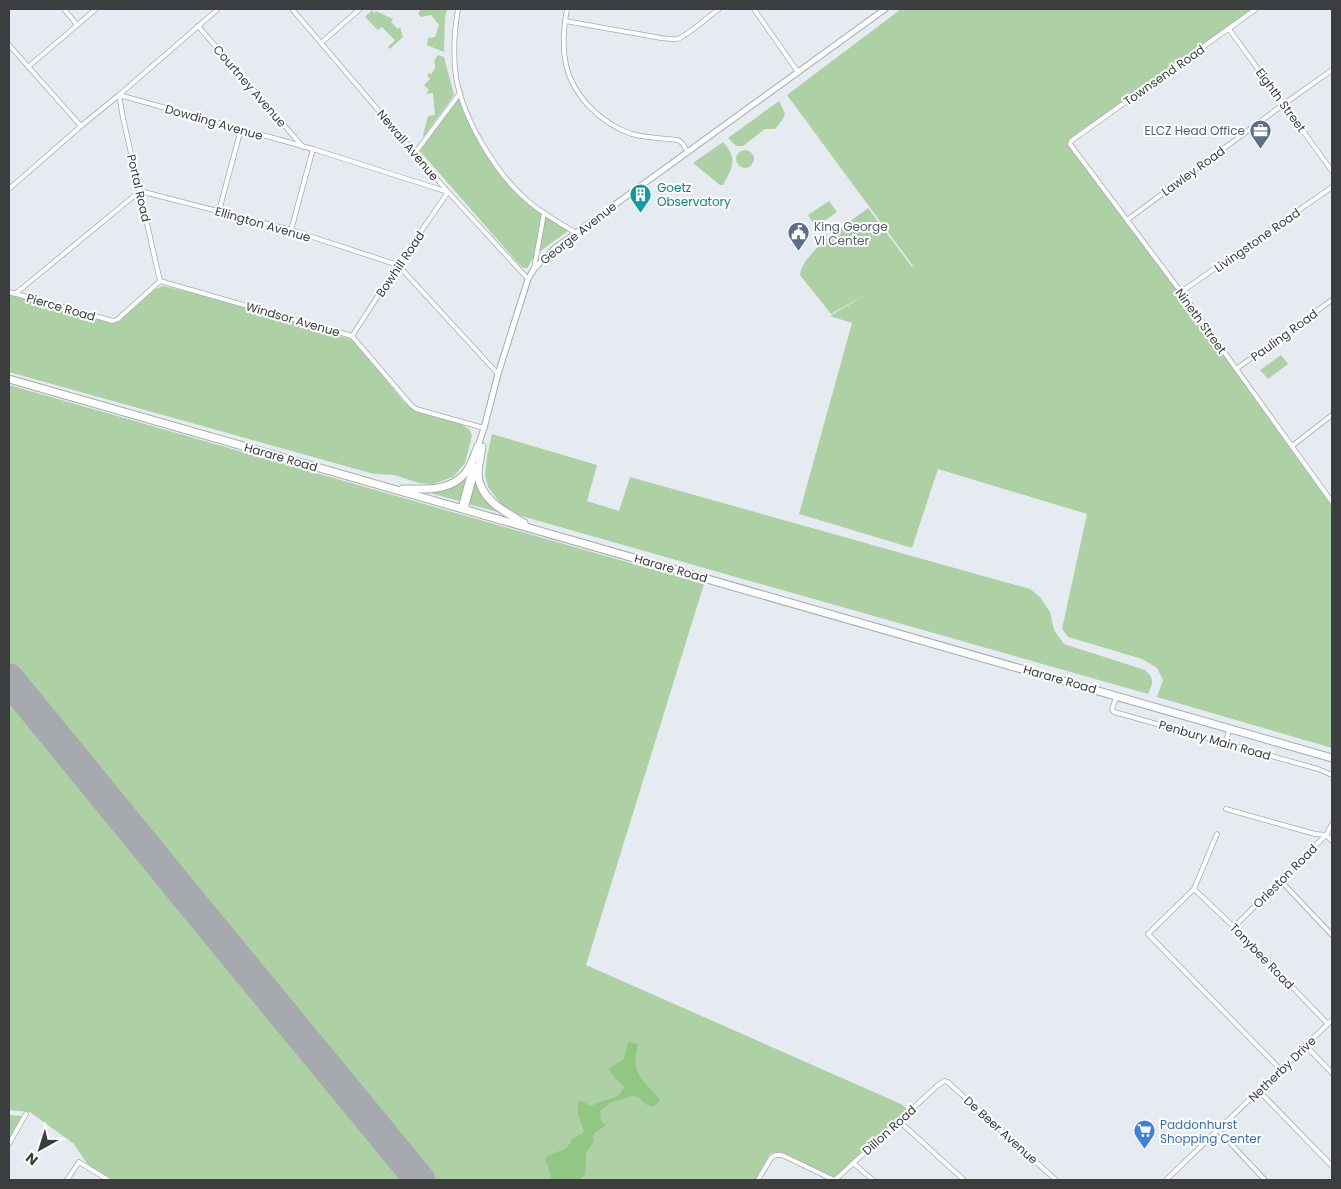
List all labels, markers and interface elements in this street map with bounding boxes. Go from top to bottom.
street label: Courtney Avenue [210,41,290,131]
street label: Townsend Road [1120,41,1208,109]
street label: Eighth Street [1252,65,1310,135]
street label: Dowding Avenue [163,100,265,144]
street label: Newall Avenue [373,106,443,184]
office icon: ELCZ Head Office [1249,118,1273,149]
place label: ELCZ Head Office [1145,122,1245,139]
street label: Lawley Road [1158,142,1228,200]
street label: Portal Road [123,152,155,224]
place label: Goetz Observatory [657,179,731,210]
building icon: Goetz Observatory [629,182,653,213]
street label: George Avenue [536,198,620,268]
street label: Ellington Avenue [213,202,313,246]
street label: Livingstone Road [1211,204,1303,276]
place label: King George VI Center [814,218,888,249]
public building icon: King George VI Center [786,221,810,252]
street label: Bowhill Road [372,228,428,300]
street label: Nineth Street [1172,285,1230,357]
street label: Pierce Road [25,289,97,325]
street label: Windsor Avenue [244,297,342,341]
street label: Pauling Road [1247,305,1321,365]
street label: Harare Road [242,438,320,476]
street label: Harare Road [632,549,710,587]
street label: Harare Road [1021,660,1099,698]
street label: Penbury Main Road [1157,716,1273,764]
street label: Orleston Road [1249,840,1321,912]
street label: Tonybee Road [1226,919,1298,993]
street label: Netherby Drive [1244,1032,1320,1106]
street label: De Beer Avenue [960,1092,1042,1168]
street label: Dillon Road [858,1101,920,1159]
place label: Paddonhurst Shopping Center [1160,1116,1262,1147]
supermarket icon: Paddonhurst Shopping Center [1132,1119,1156,1150]
north arrow [15,1124,65,1174]
text: N [21,1148,42,1170]

